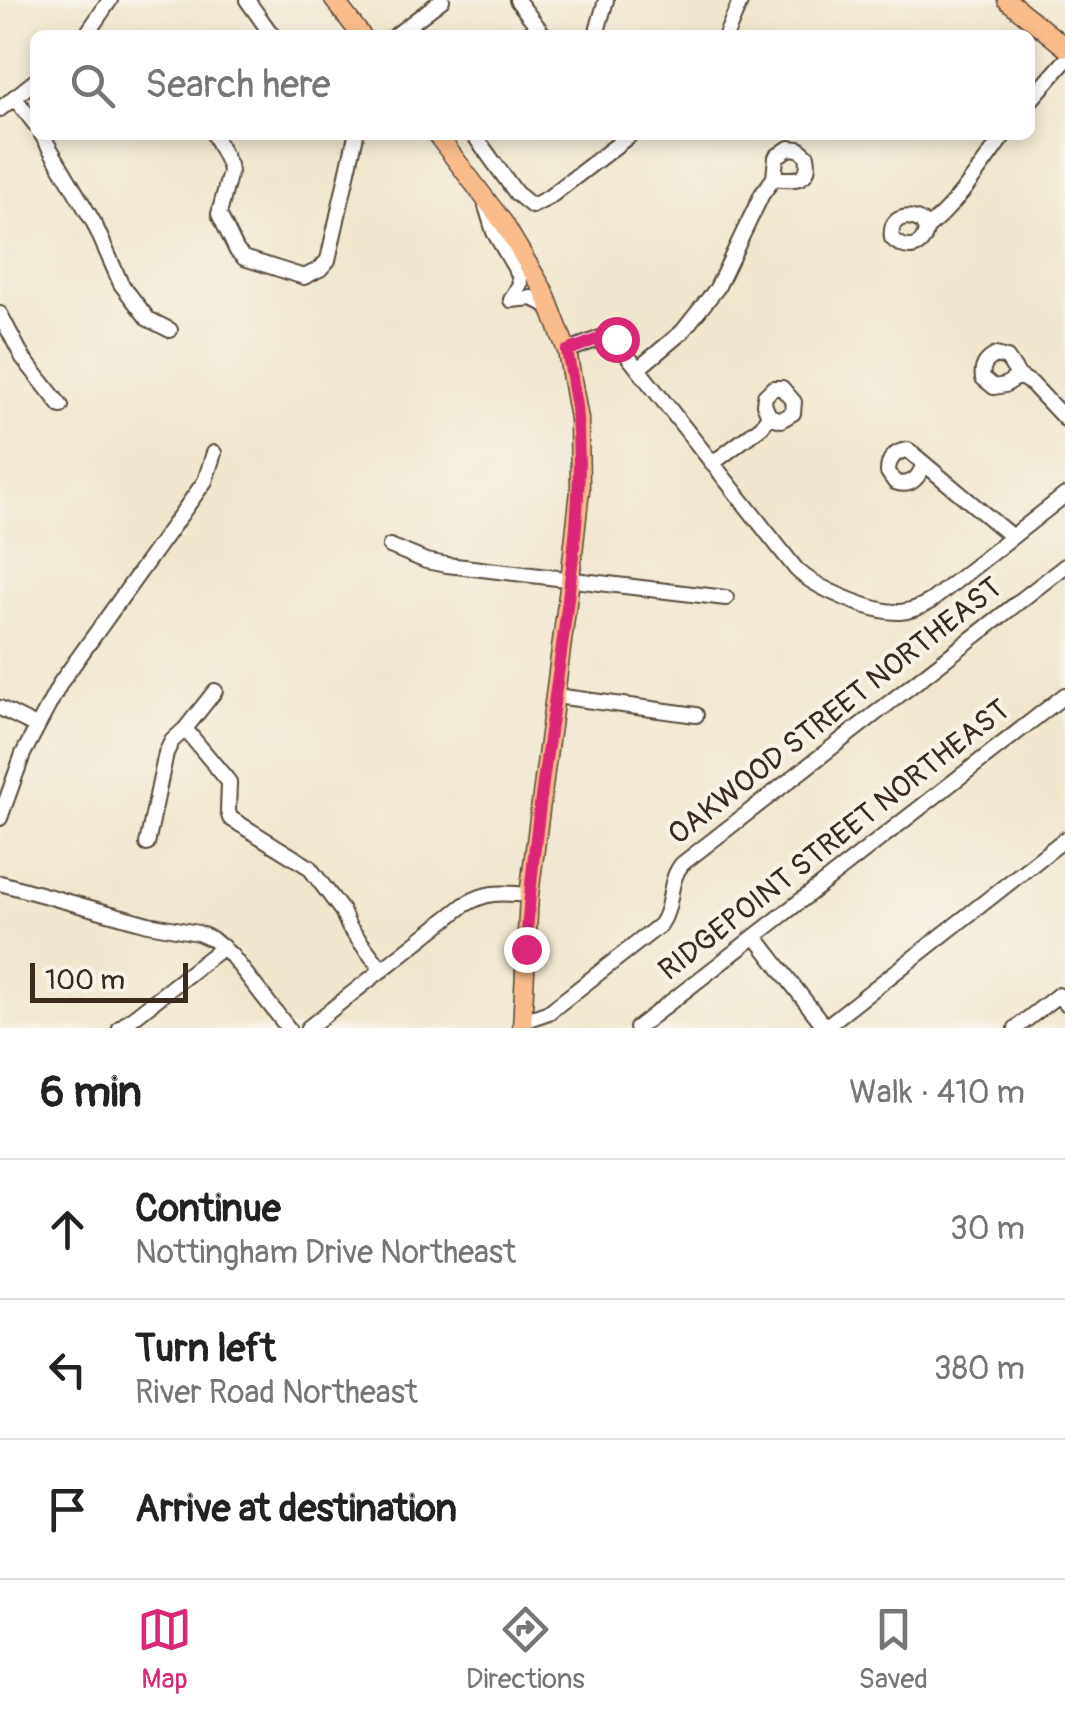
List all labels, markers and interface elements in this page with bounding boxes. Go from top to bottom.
search box [30,30,1035,140]
icon: search [65,58,120,113]
text: Search here [145,61,331,109]
route start [594,317,640,363]
street label: OAKWOOD STREET NORTHEAST [661,569,1009,853]
street label: RIDGEPOINT STREET NORTHEAST [651,691,1017,989]
route end [504,927,550,973]
scale bar [30,958,188,1003]
text: 100 m [45,963,125,998]
text: 6 min [40,1067,142,1119]
text: Walk · 410 m [849,1073,1025,1113]
text: Continue [135,1185,281,1233]
icon: ahead [40,1202,95,1257]
text: 30 m [950,1209,1025,1249]
text: Nottingham Drive Northeast [135,1233,516,1273]
text: Turn left [135,1325,276,1373]
icon: left [40,1342,95,1397]
text: 380 m [934,1349,1025,1389]
text: River Road Northeast [135,1373,418,1413]
icon: arrive [40,1482,95,1537]
text: Arrive at destination [135,1485,457,1533]
tab: Map [137,1602,192,1697]
tab: Directions [466,1602,585,1697]
tab: Saved [859,1602,928,1697]

